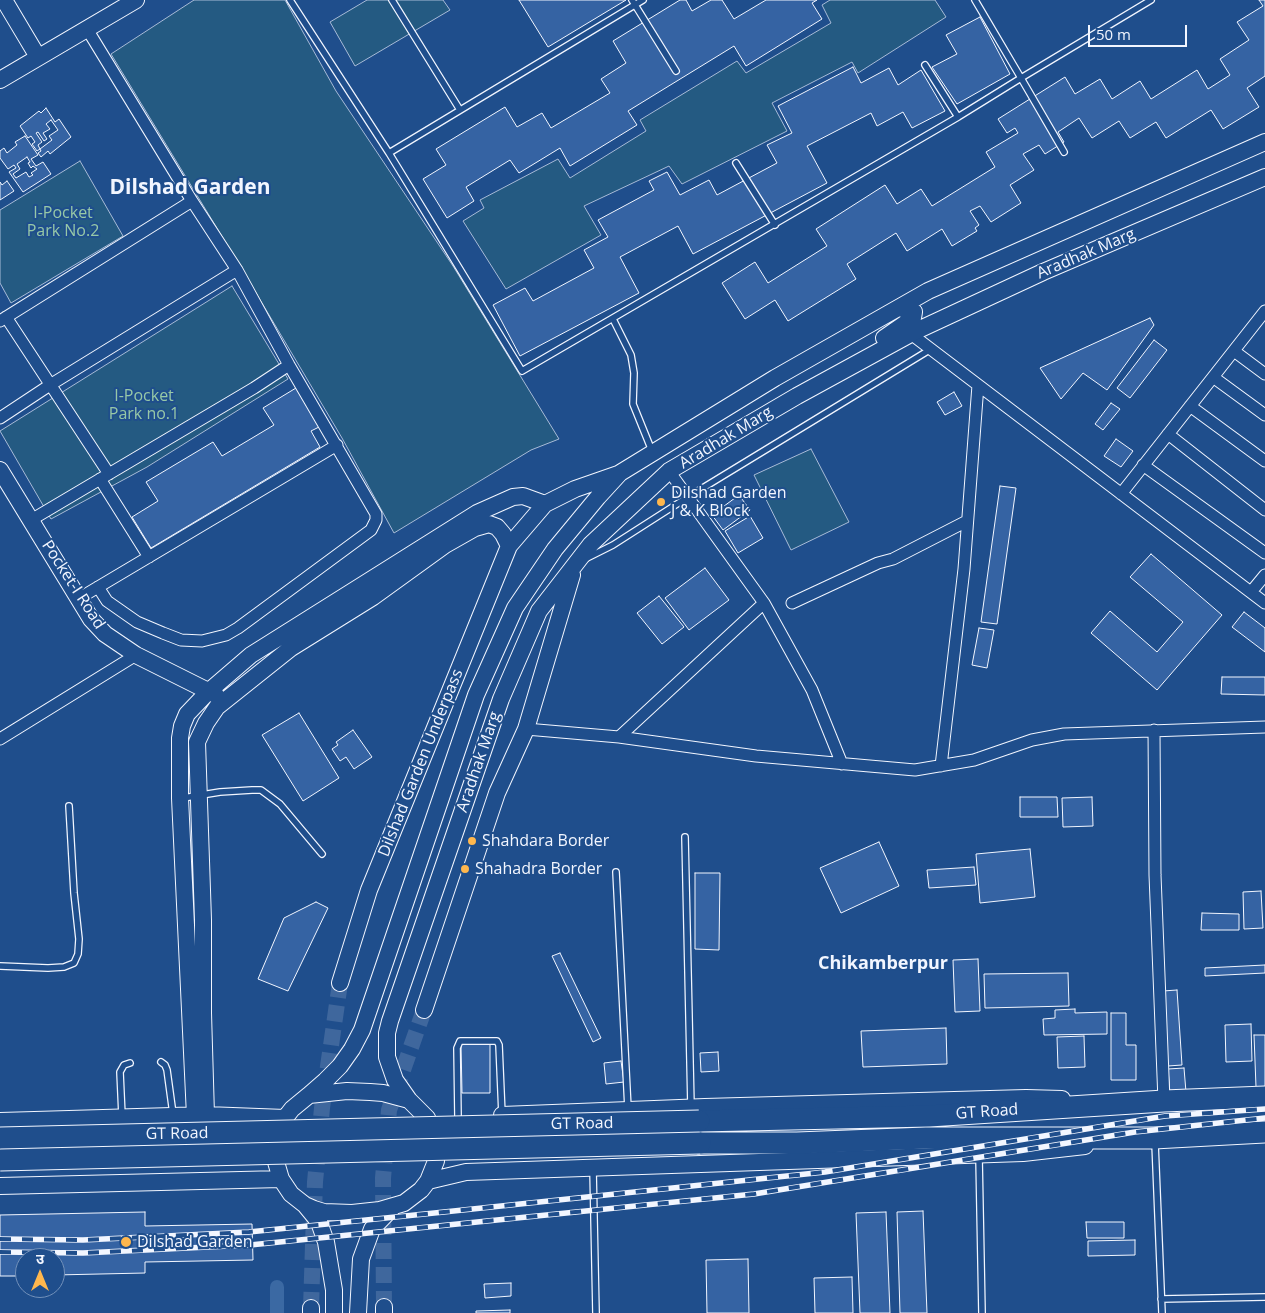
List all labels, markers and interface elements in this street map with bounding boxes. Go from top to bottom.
scale bar [1090,15,1189,47]
text: 50 m [1096,24,1131,44]
district label: Dilshad Garden [110,175,270,201]
park label: I-Pocket Park No.2 [27,203,99,241]
street label: Aradhak Marg [1034,225,1138,283]
park label: I-Pocket Park no.1 [109,386,179,424]
street label: Aradhak Marg [676,403,776,473]
place label: Dilshad Garden J & K Block [671,483,787,521]
marker: Dilshad Garden J & K Block [655,496,667,508]
street label: Pocket-I Road [37,537,109,633]
street label: Dilshad Garden Underpass [375,666,467,860]
street label: Aradhak Marg [453,709,505,815]
place label: Shahdara Border [482,831,609,851]
marker: Shahdara Border [466,835,478,847]
place label: Shahadra Border [475,859,602,879]
marker: Shahadra Border [459,863,471,875]
district label: Chikamberpur [818,953,948,975]
street label: GT Road [955,1100,1019,1124]
street label: GT Road [550,1114,614,1134]
street label: GT Road [145,1124,209,1144]
place label: Dilshad Garden [137,1232,253,1252]
marker: Dilshad Garden [119,1235,133,1249]
north arrow [15,1248,65,1298]
text: उ [36,1249,44,1268]

